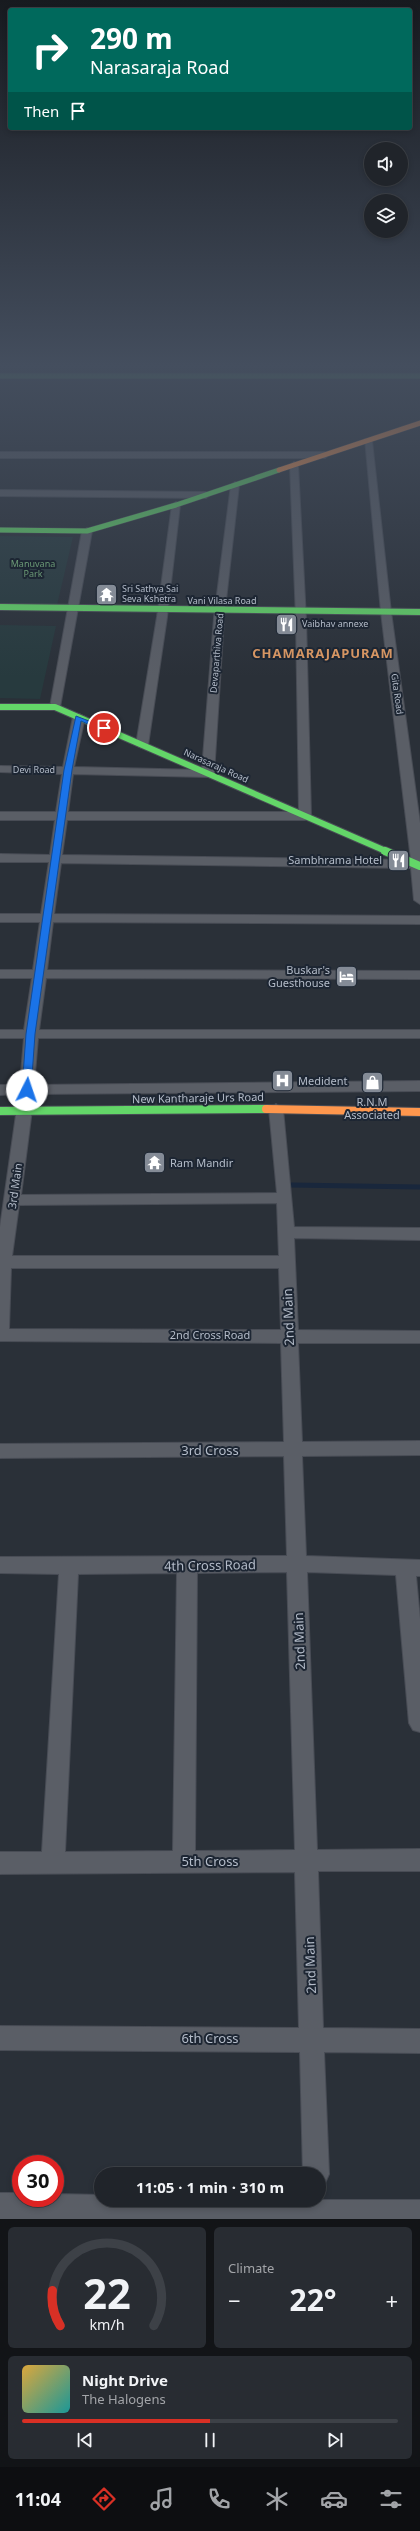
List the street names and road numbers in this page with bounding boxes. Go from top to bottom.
street label: Vani Vilasa Road [188,594,256,607]
street label: Devaparthiva Road [207,612,226,693]
street label: Gita Road [388,673,407,715]
street label: Narasaraja Road [182,745,251,786]
street label: Devi Road [13,763,55,776]
street label: New Kantharaje Urs Road [132,1089,264,1106]
street label: 3rd Main [4,1162,25,1210]
street label: 2nd Main [278,1288,298,1346]
street label: 2nd Cross Road [170,1327,250,1342]
street label: 3rd Cross [181,1441,239,1459]
street label: 4th Cross Road [164,1555,256,1575]
street label: 2nd Main [289,1612,309,1670]
street label: 5th Cross [181,1852,239,1870]
street label: 2nd Main [300,1936,320,1994]
street label: 6th Cross [181,2029,239,2047]

